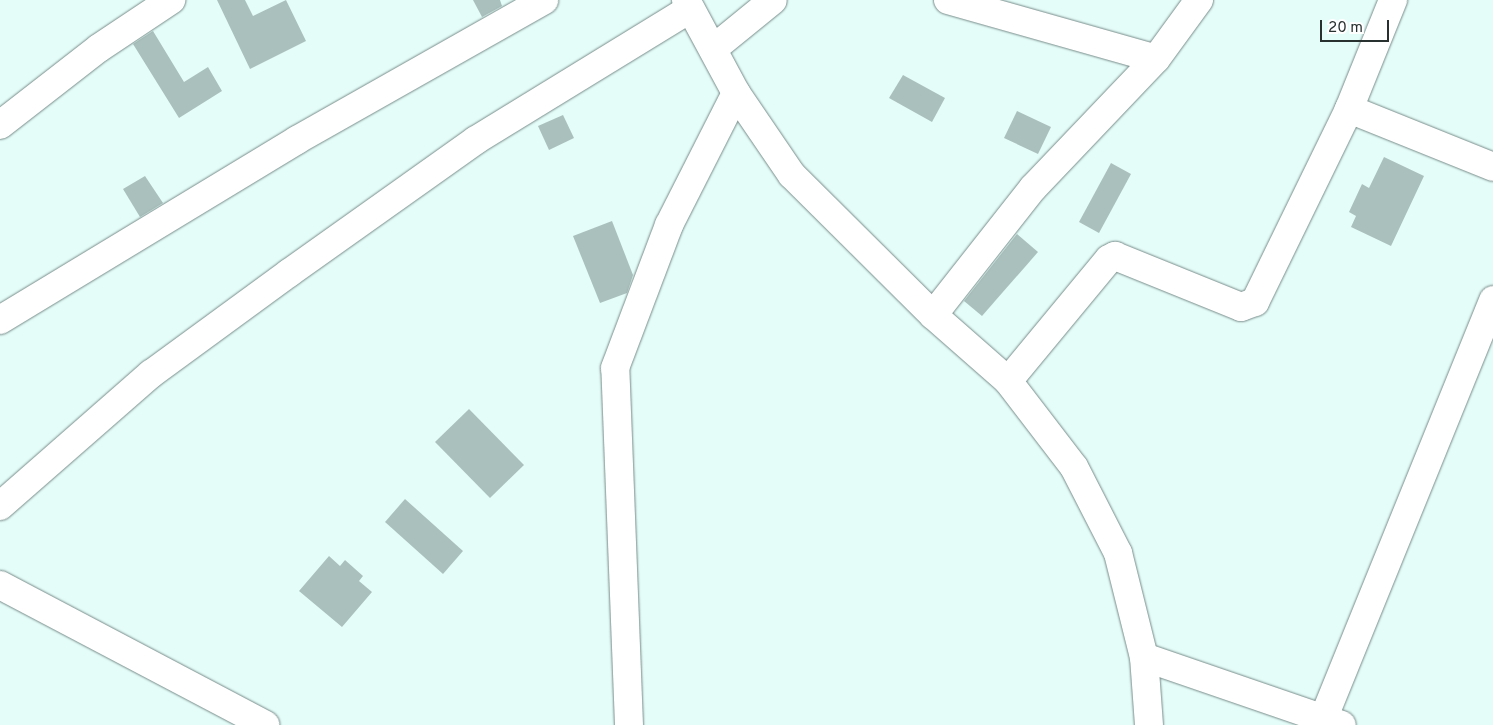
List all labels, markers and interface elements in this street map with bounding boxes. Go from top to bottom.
scale bar [1323,10,1392,42]
text: 20 m [1328,19,1363,38]

